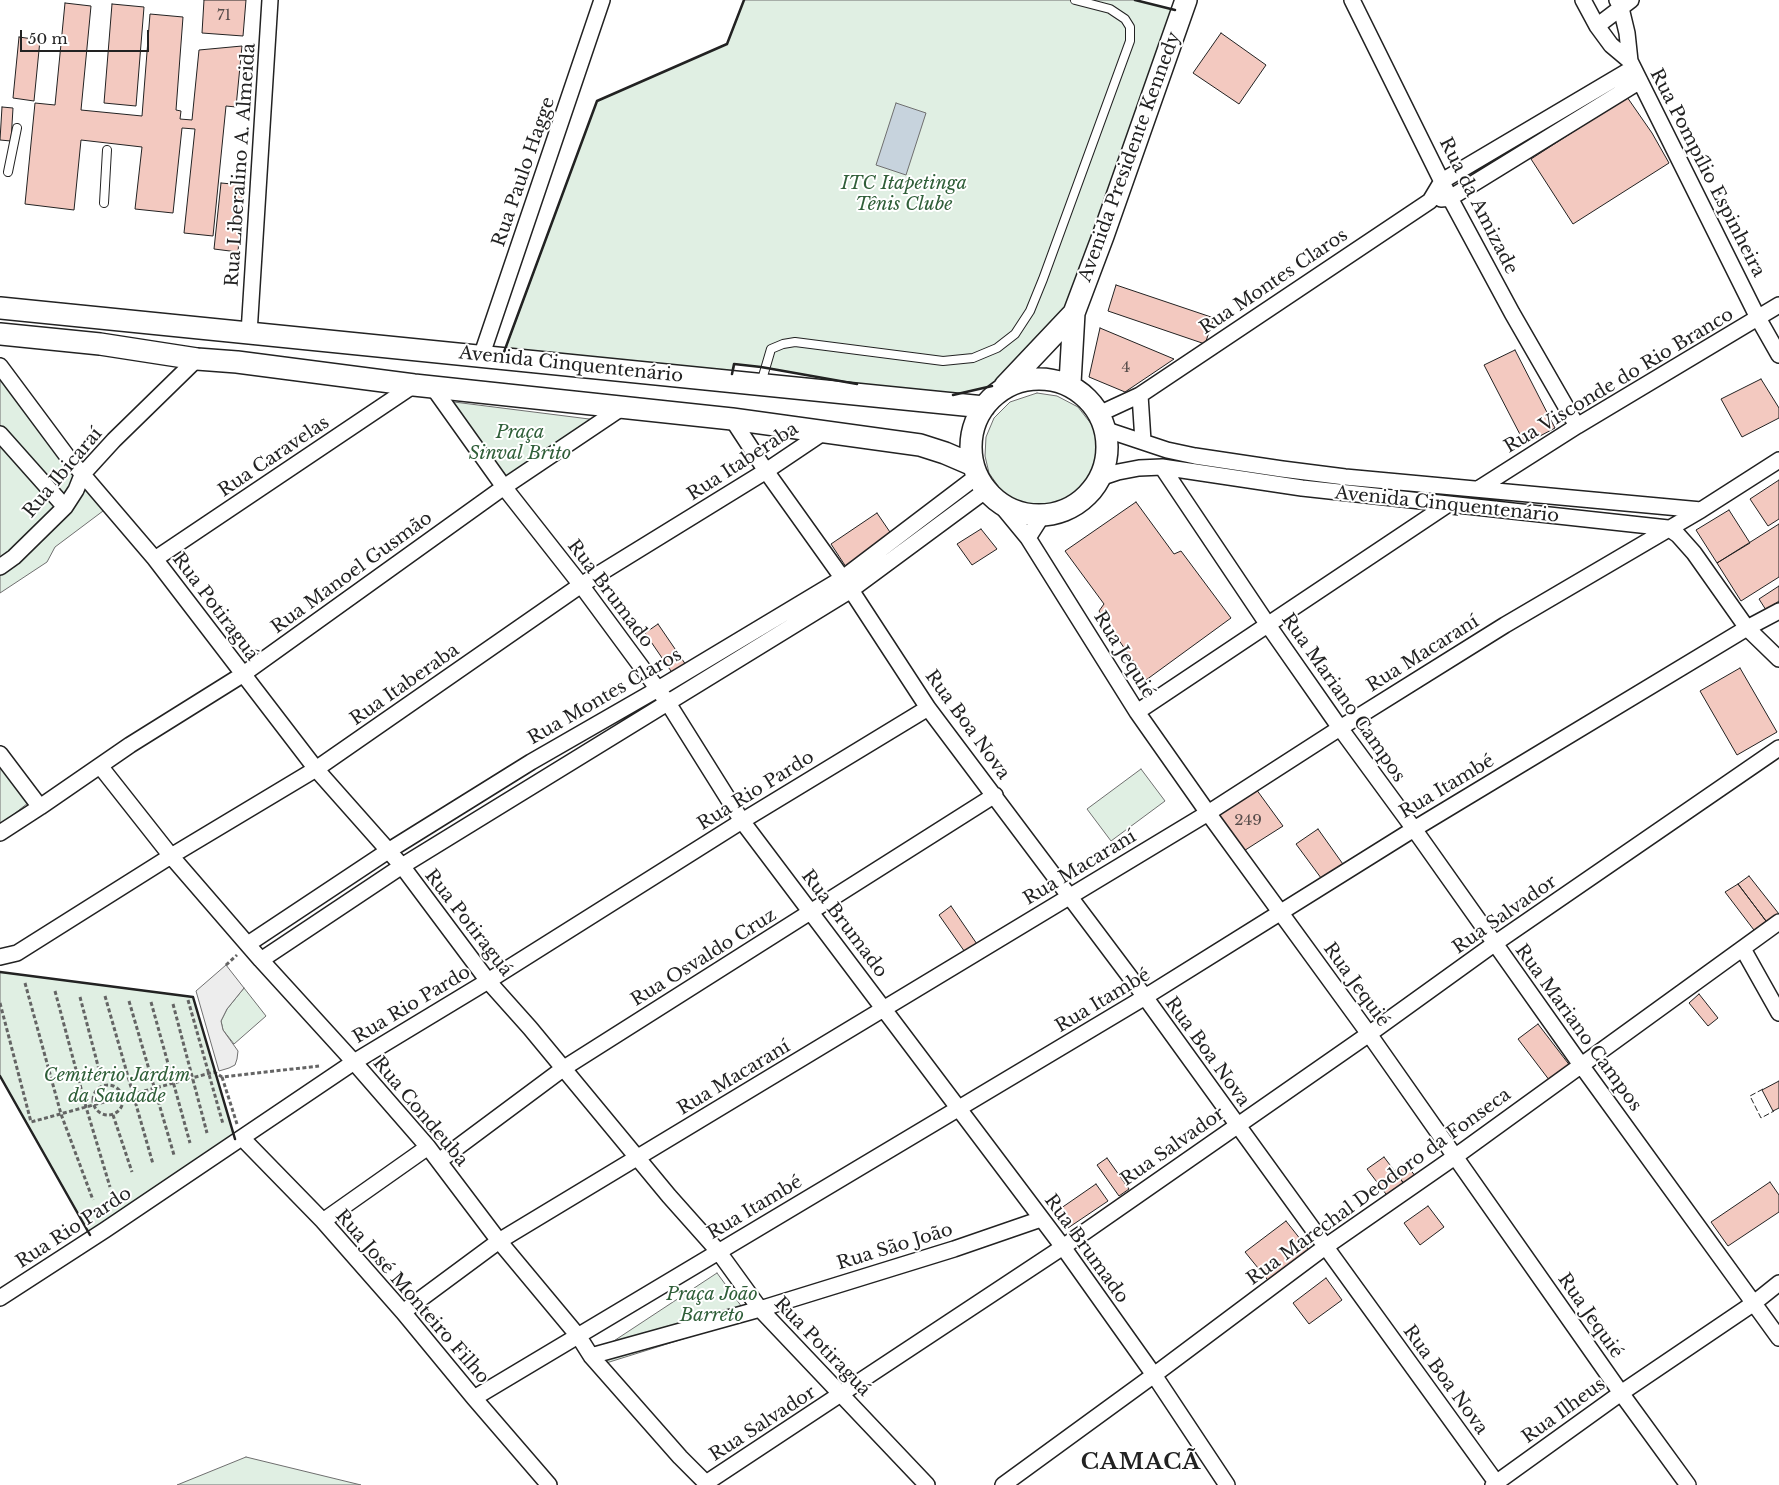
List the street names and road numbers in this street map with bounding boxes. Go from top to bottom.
street label: Avenida Presidente Kennedy [1075,29,1185,285]
street label: Rua Liberalino A. Almeida [222,43,260,287]
street label: Rua Pompílio Espinheira [1645,65,1769,281]
street label: Rua Paulo Hagge [488,94,560,250]
street label: Rua da Amizade [1434,134,1522,278]
street label: Rua Montes Claros [1196,224,1352,340]
street label: Rua Visconde do Rio Branco [1500,304,1738,458]
street label: Avenida Cinquentenário [458,342,684,388]
street label: Rua Caravelas [215,412,333,502]
street label: Rua Itaberaba [684,418,802,506]
street label: Rua Ibicaraí [19,424,107,522]
street label: Avenida Cinquentenário [1334,482,1560,528]
street label: Rua Manoel Gusmão [267,507,437,639]
street label: Rua Brumado [563,536,657,652]
street label: Rua Potiraguá [167,549,263,665]
street label: Rua Jequié [1089,607,1159,703]
street label: Rua Mariano Campos [1277,610,1409,786]
street label: Rua Macaraní [1363,611,1483,697]
street label: Rua Itaberaba [346,640,464,730]
street label: Rua Montes Claros [524,644,686,750]
street label: Rua Boa Nova [920,666,1014,784]
street label: Rua Rio Pardo [694,747,818,835]
street label: Rua Itambé [1396,750,1498,824]
street label: Rua Macaraní [1020,826,1140,910]
street label: Rua Potiraguá [420,865,516,981]
street label: Rua Brumado [797,866,891,982]
street label: Rua Salvador [1449,871,1561,959]
street label: Rua Osvaldo Cruz [627,905,781,1011]
street label: Rua Jequié [1318,939,1394,1031]
street label: Rua Mariano Campos [1510,940,1646,1116]
street label: Rua Rio Pardo [349,961,475,1049]
street label: Rua Itambé [1052,964,1154,1038]
street label: Rua Boa Nova [1160,993,1254,1111]
street label: Rua Macaraní [674,1036,794,1120]
street label: Rua Condeuba [368,1053,472,1171]
street label: Rua Marechal Deodoro da Fonseca [1243,1084,1515,1290]
street label: Rua Salvador [1117,1103,1229,1191]
street label: Rua Itambé [704,1171,806,1245]
street label: Rua Rio Pardo [12,1183,136,1273]
street label: Rua Brumado [1039,1190,1133,1308]
street label: Rua José Monteiro Filho [331,1206,493,1388]
street label: Rua São João [834,1219,956,1275]
street label: Rua Jequié [1553,1269,1627,1363]
street label: Rua Potiraguá [769,1293,875,1401]
street label: Rua Boa Nova [1398,1321,1492,1439]
street label: Rua Ilheus [1518,1374,1610,1448]
street label: Rua Salvador [706,1382,820,1466]

